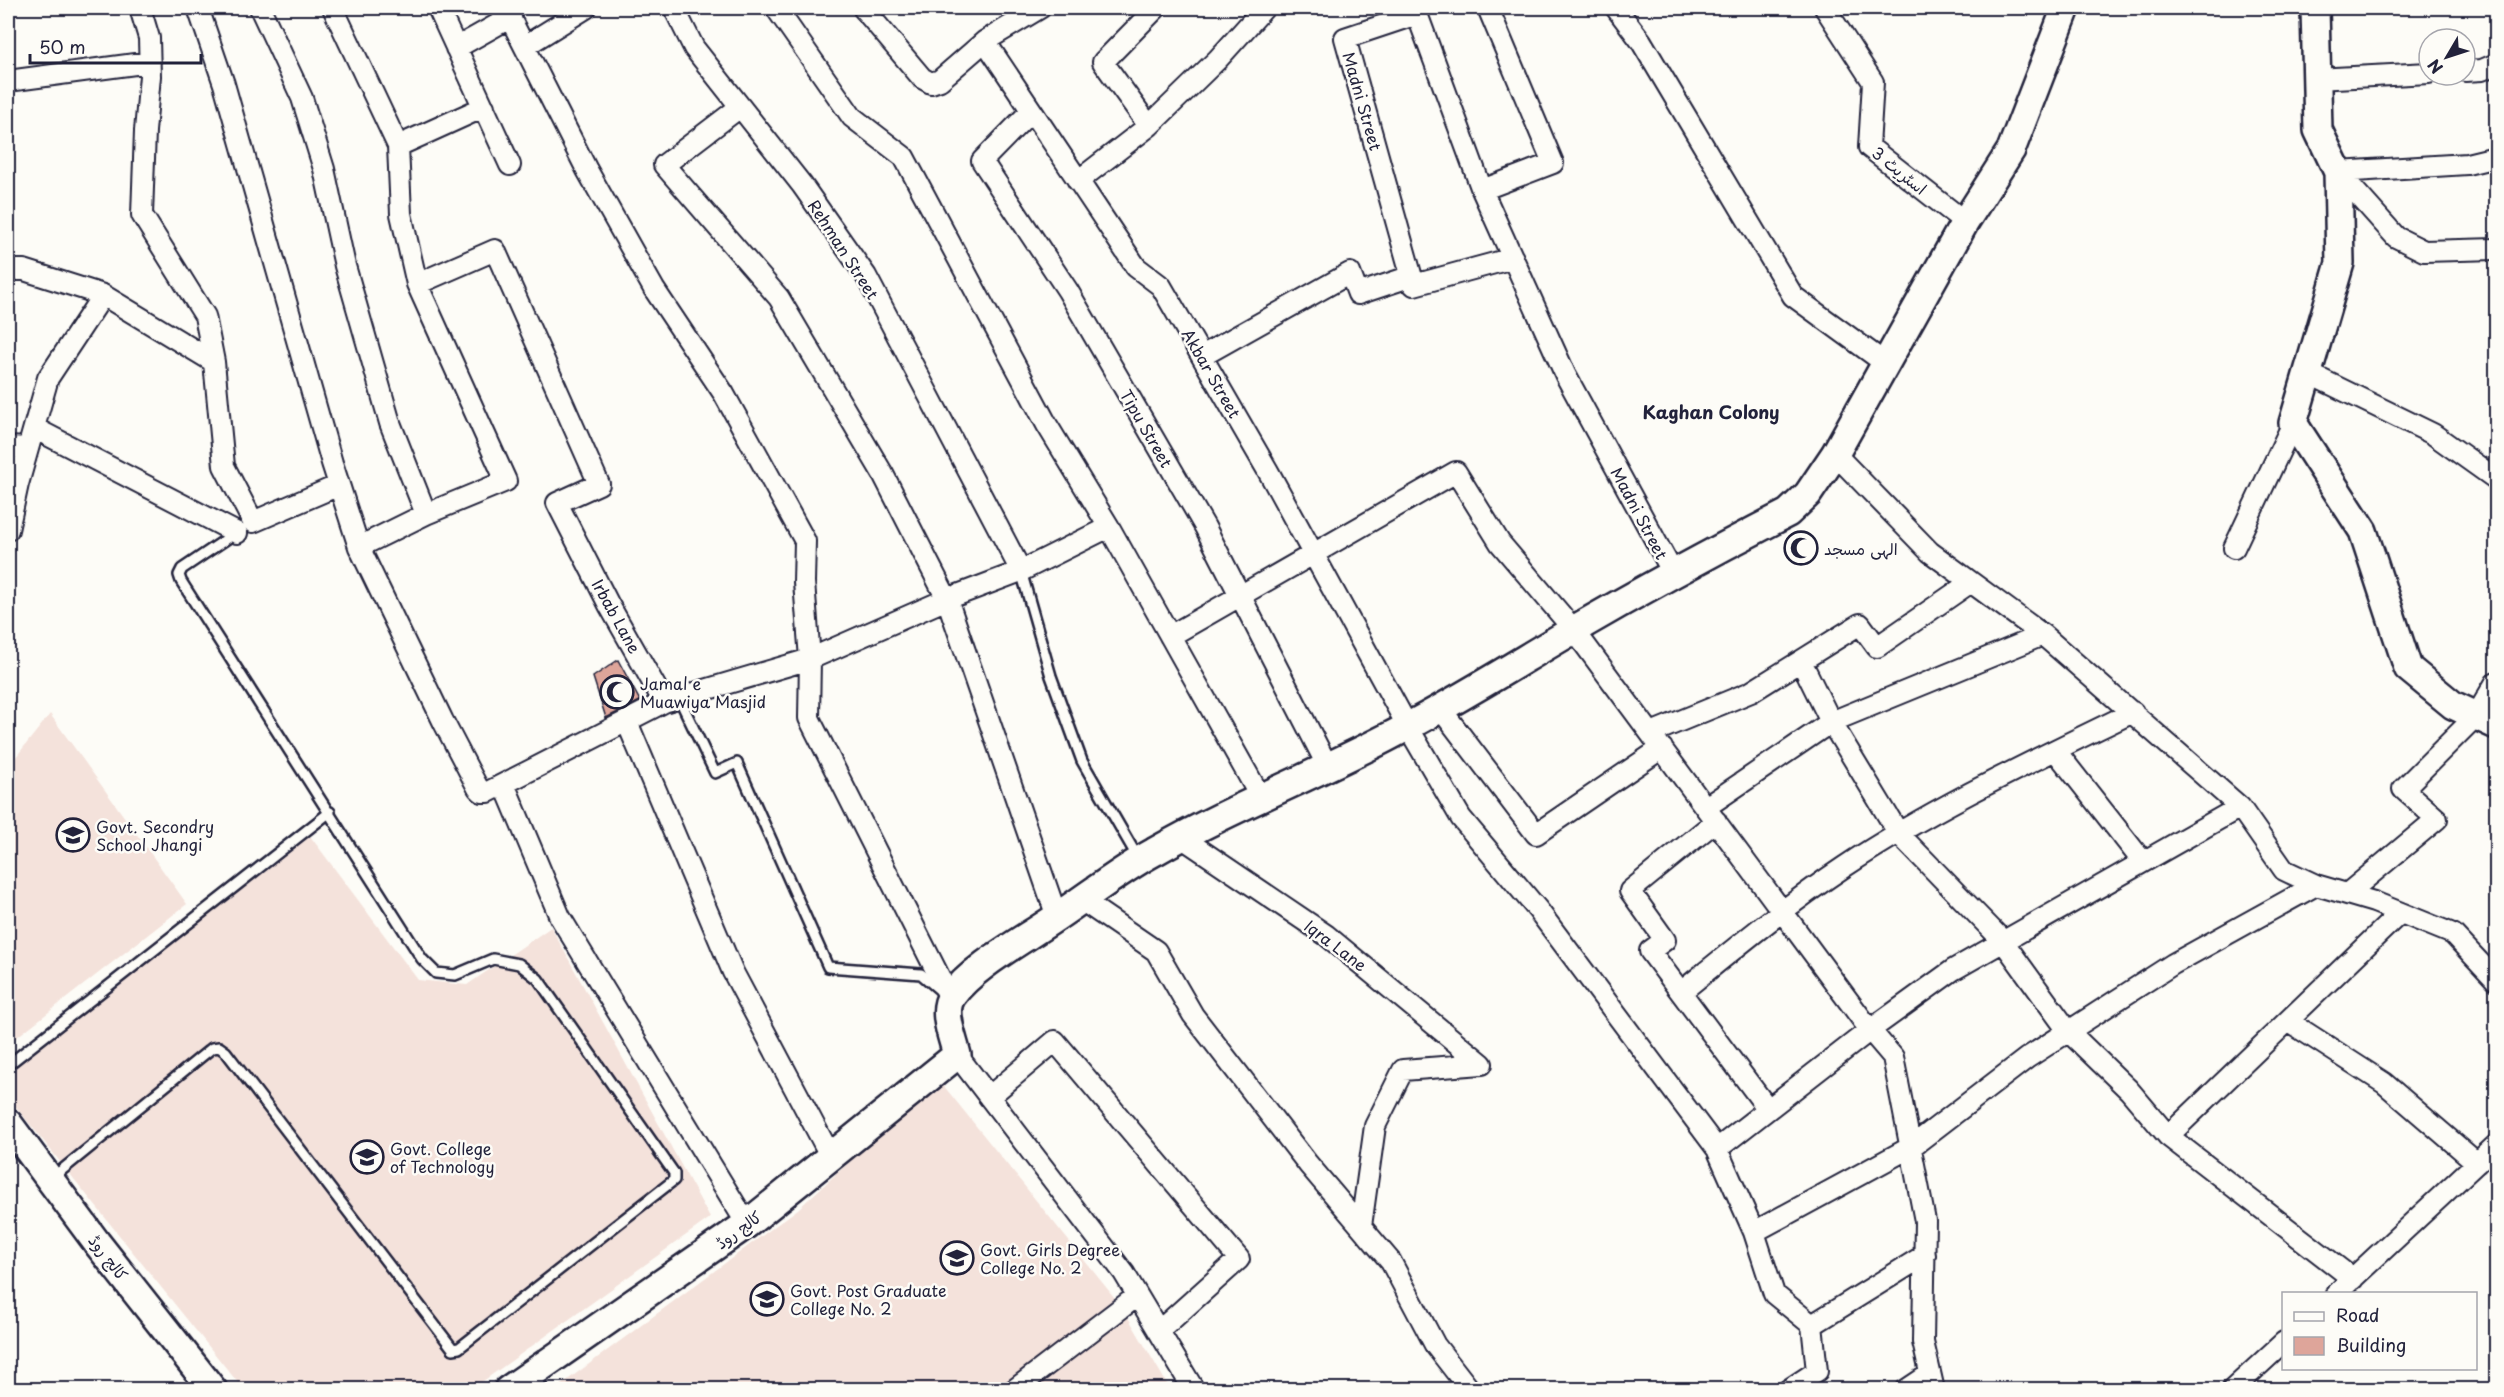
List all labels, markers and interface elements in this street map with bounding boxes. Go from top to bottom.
scale bar [30,27,201,65]
north arrow [2417,27,2477,87]
text: 50 m [39,33,86,60]
street label: Madni Street [1337,49,1389,153]
text: N [2421,55,2448,80]
street label: اسٹریٹ 3 [1867,140,1933,200]
street label: Rehman Street [803,195,885,303]
street label: Akbar Street [1177,324,1248,423]
street label: Tipu Street [1115,384,1179,472]
district label: Kaghan Colony [1642,398,1780,425]
street label: Madni Street [1606,463,1675,564]
mosque icon: الہی مسجد [1783,530,1819,566]
place label: الہی مسجد [1824,536,1898,560]
street label: Irbab Lane [587,574,647,658]
place label: Jamal e Muawiya Masjid [640,671,766,713]
mosque icon: Jamal e Muawiya Masjid [599,674,635,710]
place label: Govt. Secondry School Jhangi [96,814,214,856]
school or university icon: Govt. Secondry School Jhangi [55,817,91,853]
street label: Iqra Lane [1300,914,1372,976]
place label: Govt. College of Technology [390,1136,494,1178]
school or university icon: Govt. College of Technology [349,1139,385,1175]
street label: کالج روڈ [710,1204,766,1254]
street label: کالج روڈ [84,1229,135,1285]
place label: Govt. Girls Degree College No. 2 [980,1237,1120,1279]
school or university icon: Govt. Girls Degree College No. 2 [939,1240,975,1276]
place label: Govt. Post Graduate College No. 2 [790,1278,947,1320]
school or university icon: Govt. Post Graduate College No. 2 [749,1281,785,1317]
legend [2282,1292,2477,1370]
text: Road [2336,1301,2380,1328]
text: Building [2336,1331,2406,1358]

